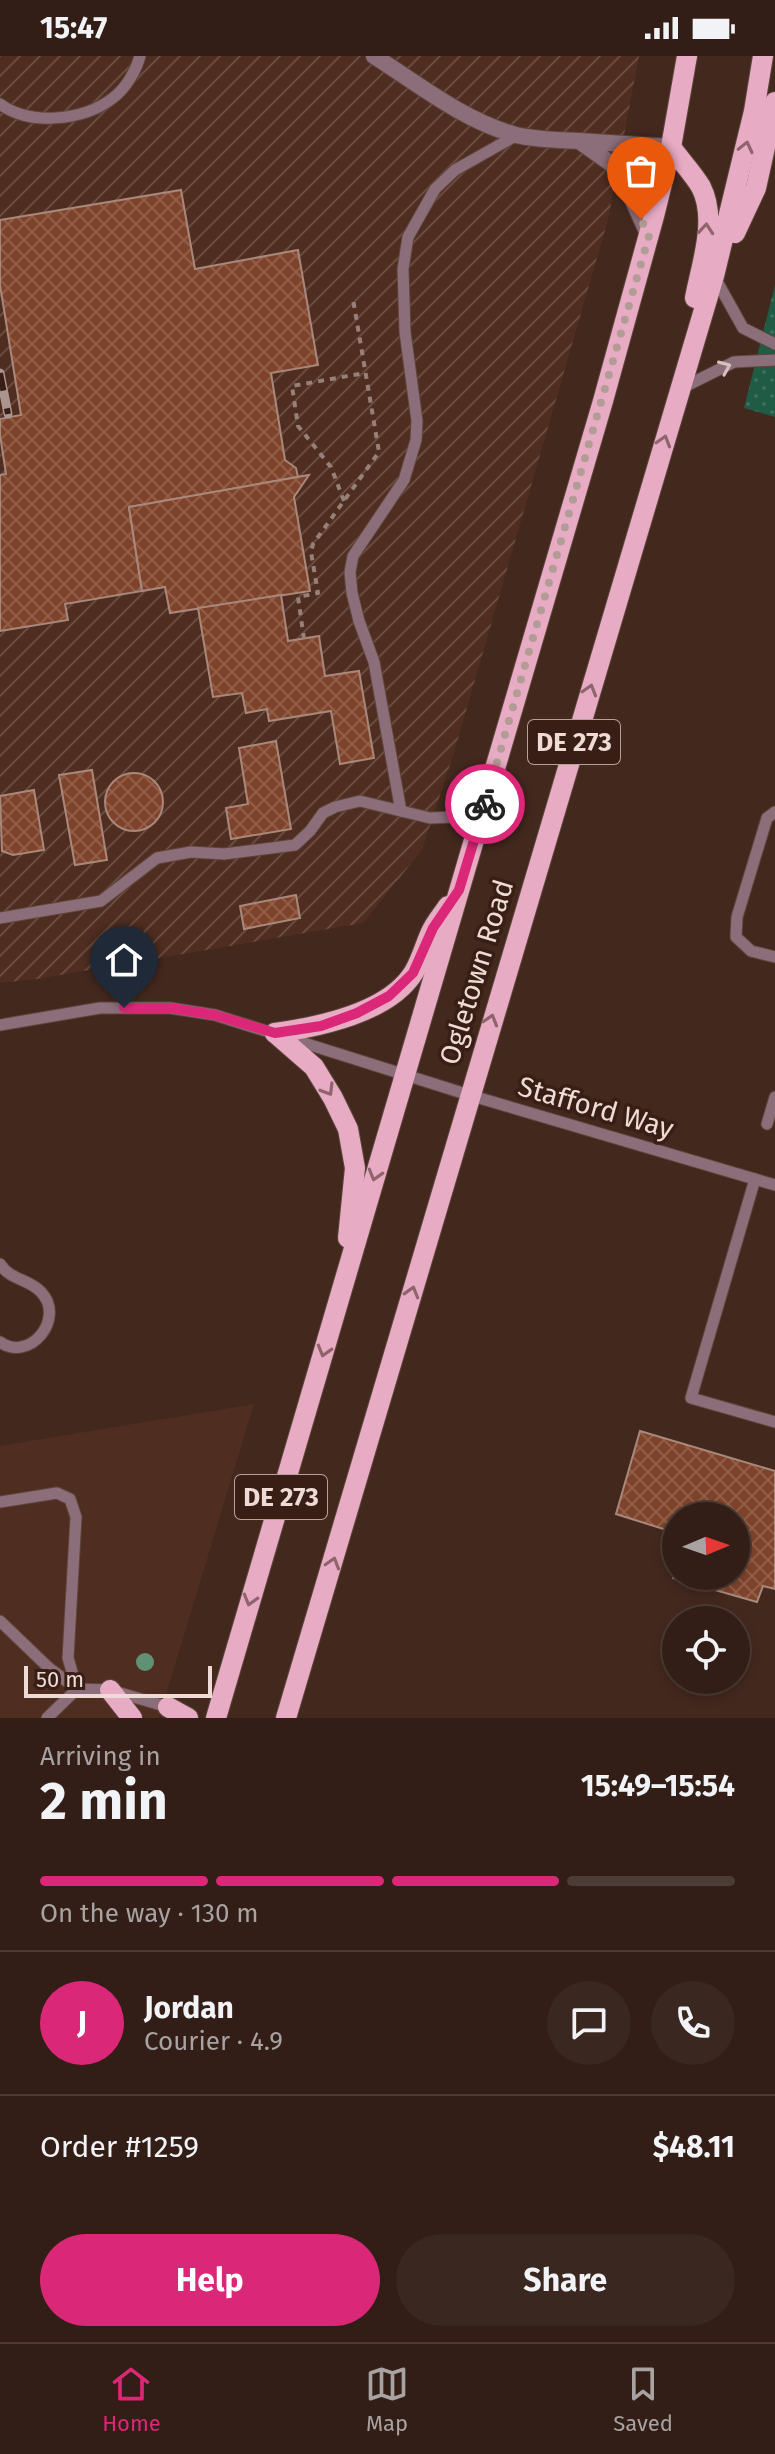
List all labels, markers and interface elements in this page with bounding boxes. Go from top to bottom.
text: 15:47 [40,10,107,46]
pin [607,137,675,219]
one-way arrow [737,141,754,154]
icon: bag [619,149,663,193]
one-way arrow [698,223,715,236]
one-way arrow [717,361,732,377]
one-way arrow [655,435,671,449]
one-way arrow [581,684,597,698]
road number: DE 273 [528,720,620,764]
courier [445,764,525,844]
icon: bike [463,782,507,826]
street label: Ogletown Road [433,876,520,1069]
pin [90,926,158,1008]
icon: home [102,938,146,982]
one-way arrow [482,1014,498,1027]
street label: Stafford Way [514,1070,678,1145]
one-way arrow [318,1081,333,1095]
one-way arrow [368,1167,385,1181]
one-way arrow [403,1285,419,1299]
one-way arrow [317,1343,333,1357]
road number: DE 273 [235,1475,327,1519]
north arrow [662,1502,750,1590]
map controls [662,1502,750,1694]
one-way arrow [324,1556,340,1570]
one-way arrow [243,1593,259,1606]
button: locate [662,1606,750,1694]
scale bar [24,1662,212,1698]
text: 50 m [36,1666,84,1693]
text: Arriving in [40,1741,161,1772]
text: 15:49–15:54 [581,1768,735,1804]
text: 2 min [40,1770,168,1833]
text: On the way · 130 m [40,1898,259,1929]
button: chat [547,1981,631,2065]
button: phone [651,1981,735,2065]
text: Jordan [144,1990,234,2026]
text: J [77,2005,87,2041]
text: Courier · 4.9 [144,2026,283,2057]
text: Order #1259 [40,2129,199,2165]
text: $48.11 [653,2129,735,2165]
button: Help [40,2234,380,2326]
button: Share [396,2234,735,2326]
tab: Home [102,2362,161,2437]
tab: Map [365,2362,409,2437]
tab: Saved [613,2362,673,2437]

